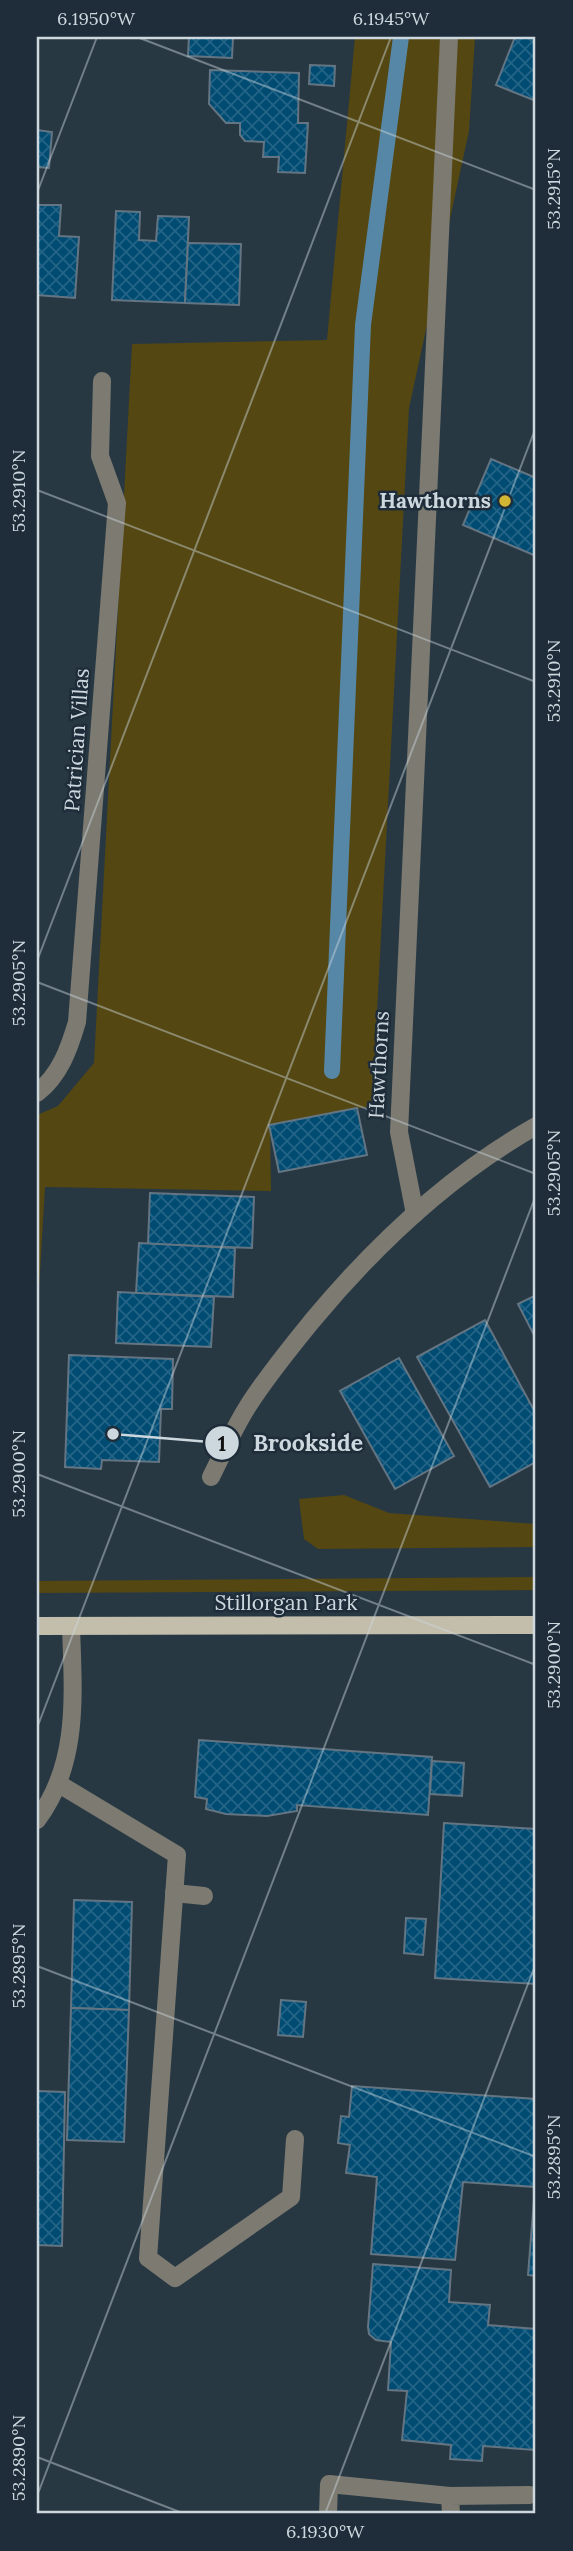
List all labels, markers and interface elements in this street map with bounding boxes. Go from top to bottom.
text: 6.1950°W [57,7,136,30]
text: 6.1945°W [353,7,430,30]
text: 53.2915°N [542,148,565,230]
text: 53.2910°N [7,449,30,533]
place label: Hawthorns [379,487,491,514]
marker: Hawthorns [497,493,513,509]
text: 53.2910°N [542,639,565,723]
street label: Patrician Villas [58,667,95,813]
text: 53.2905°N [7,940,30,1026]
street label: Hawthorns [362,1010,395,1120]
text: 53.2905°N [542,1130,565,1216]
callout: Brookside [204,1421,377,1465]
text: Brookside [253,1428,363,1457]
text: 53.2900°N [7,1430,30,1518]
text: 1 [218,1430,226,1457]
street label: Stillorgan Park [215,1589,358,1616]
text: 53.2900°N [542,1621,565,1709]
text: 53.2895°N [7,1923,30,2009]
text: 53.2895°N [542,2114,565,2200]
text: 53.2890°N [7,2415,30,2501]
text: 6.1930°W [286,2520,365,2543]

